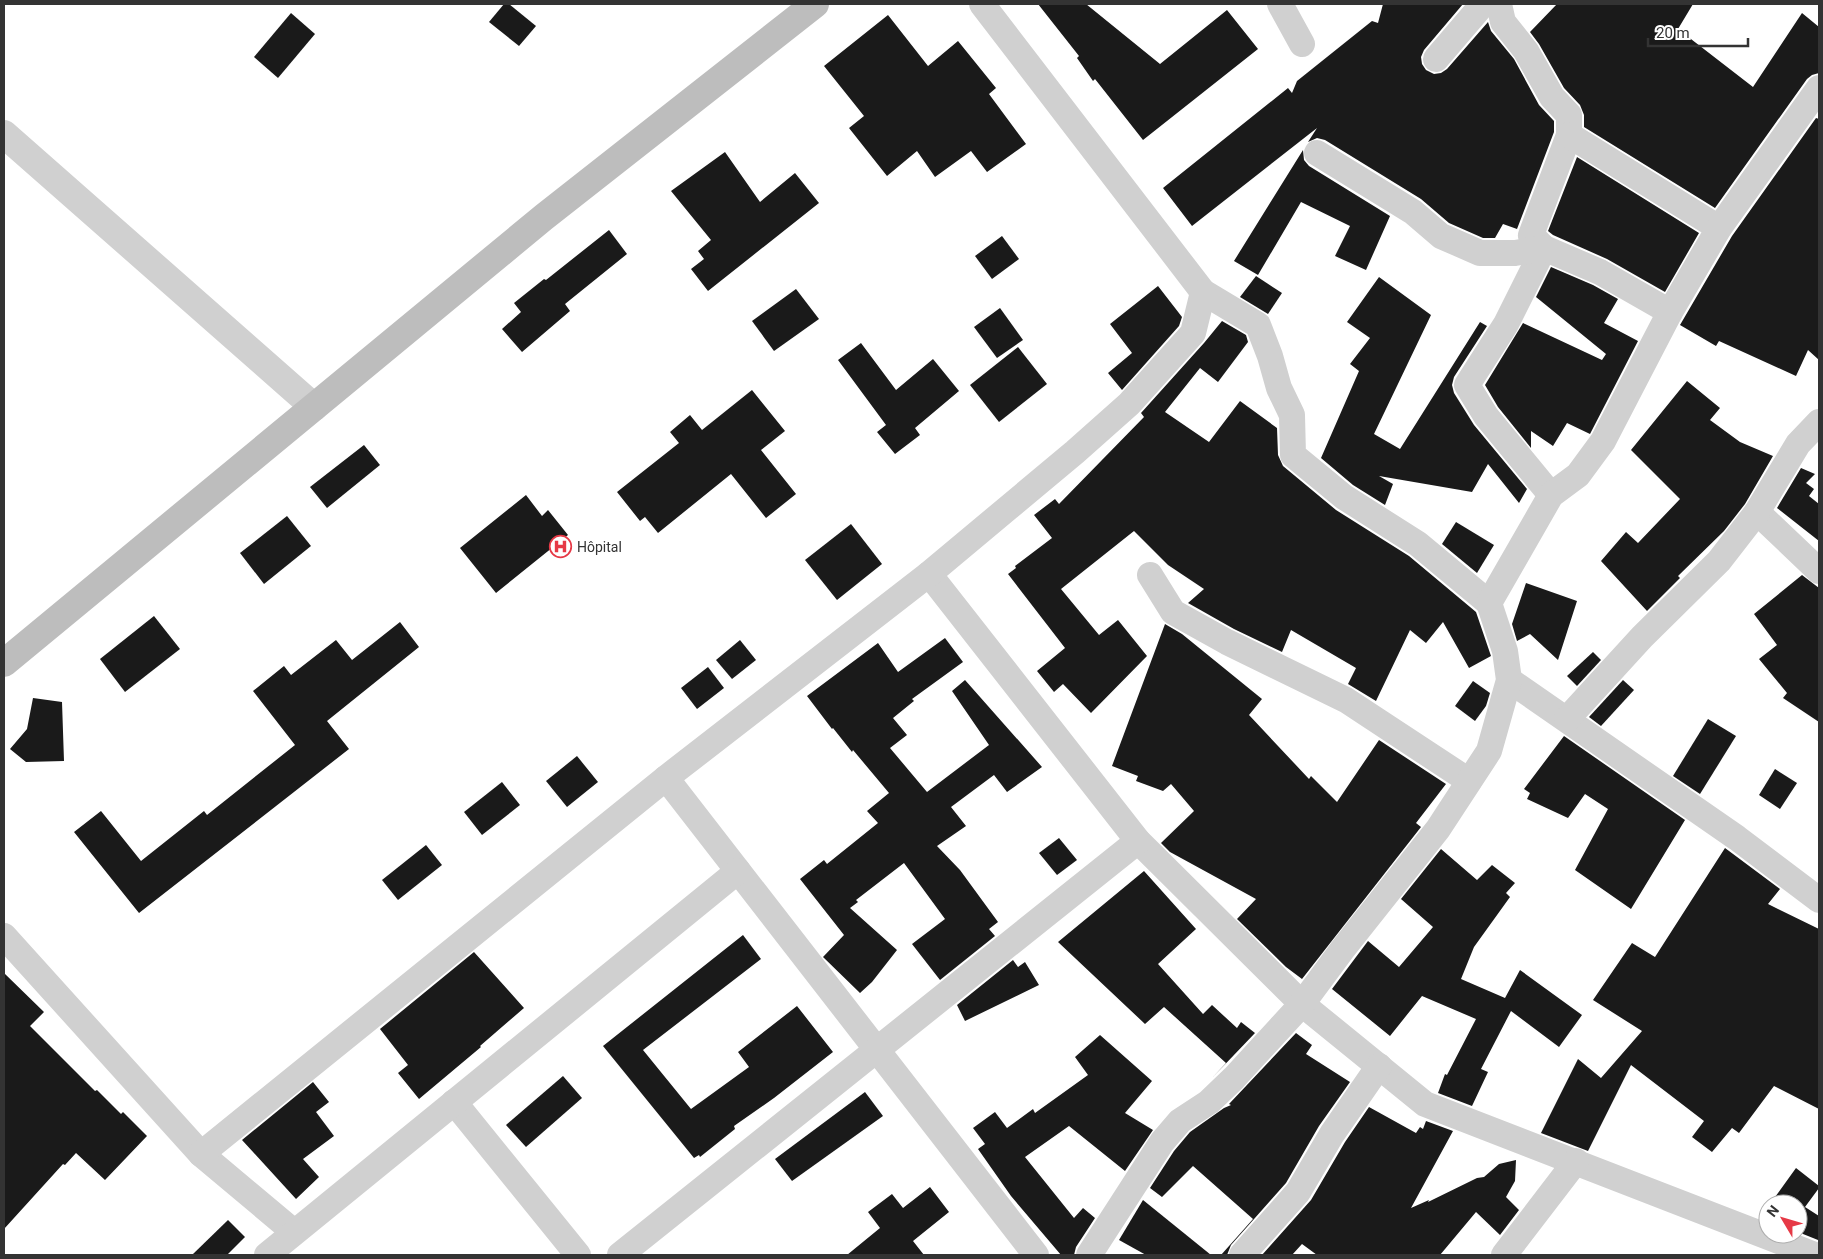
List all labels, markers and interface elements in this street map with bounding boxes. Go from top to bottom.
scale bar [1648,15,1748,47]
text: 20 m [1656,24,1690,42]
hospital icon: Hôpital [549,535,573,559]
place label: Hôpital [577,539,622,555]
north arrow [1758,1194,1808,1244]
text: N [1763,1202,1782,1220]

